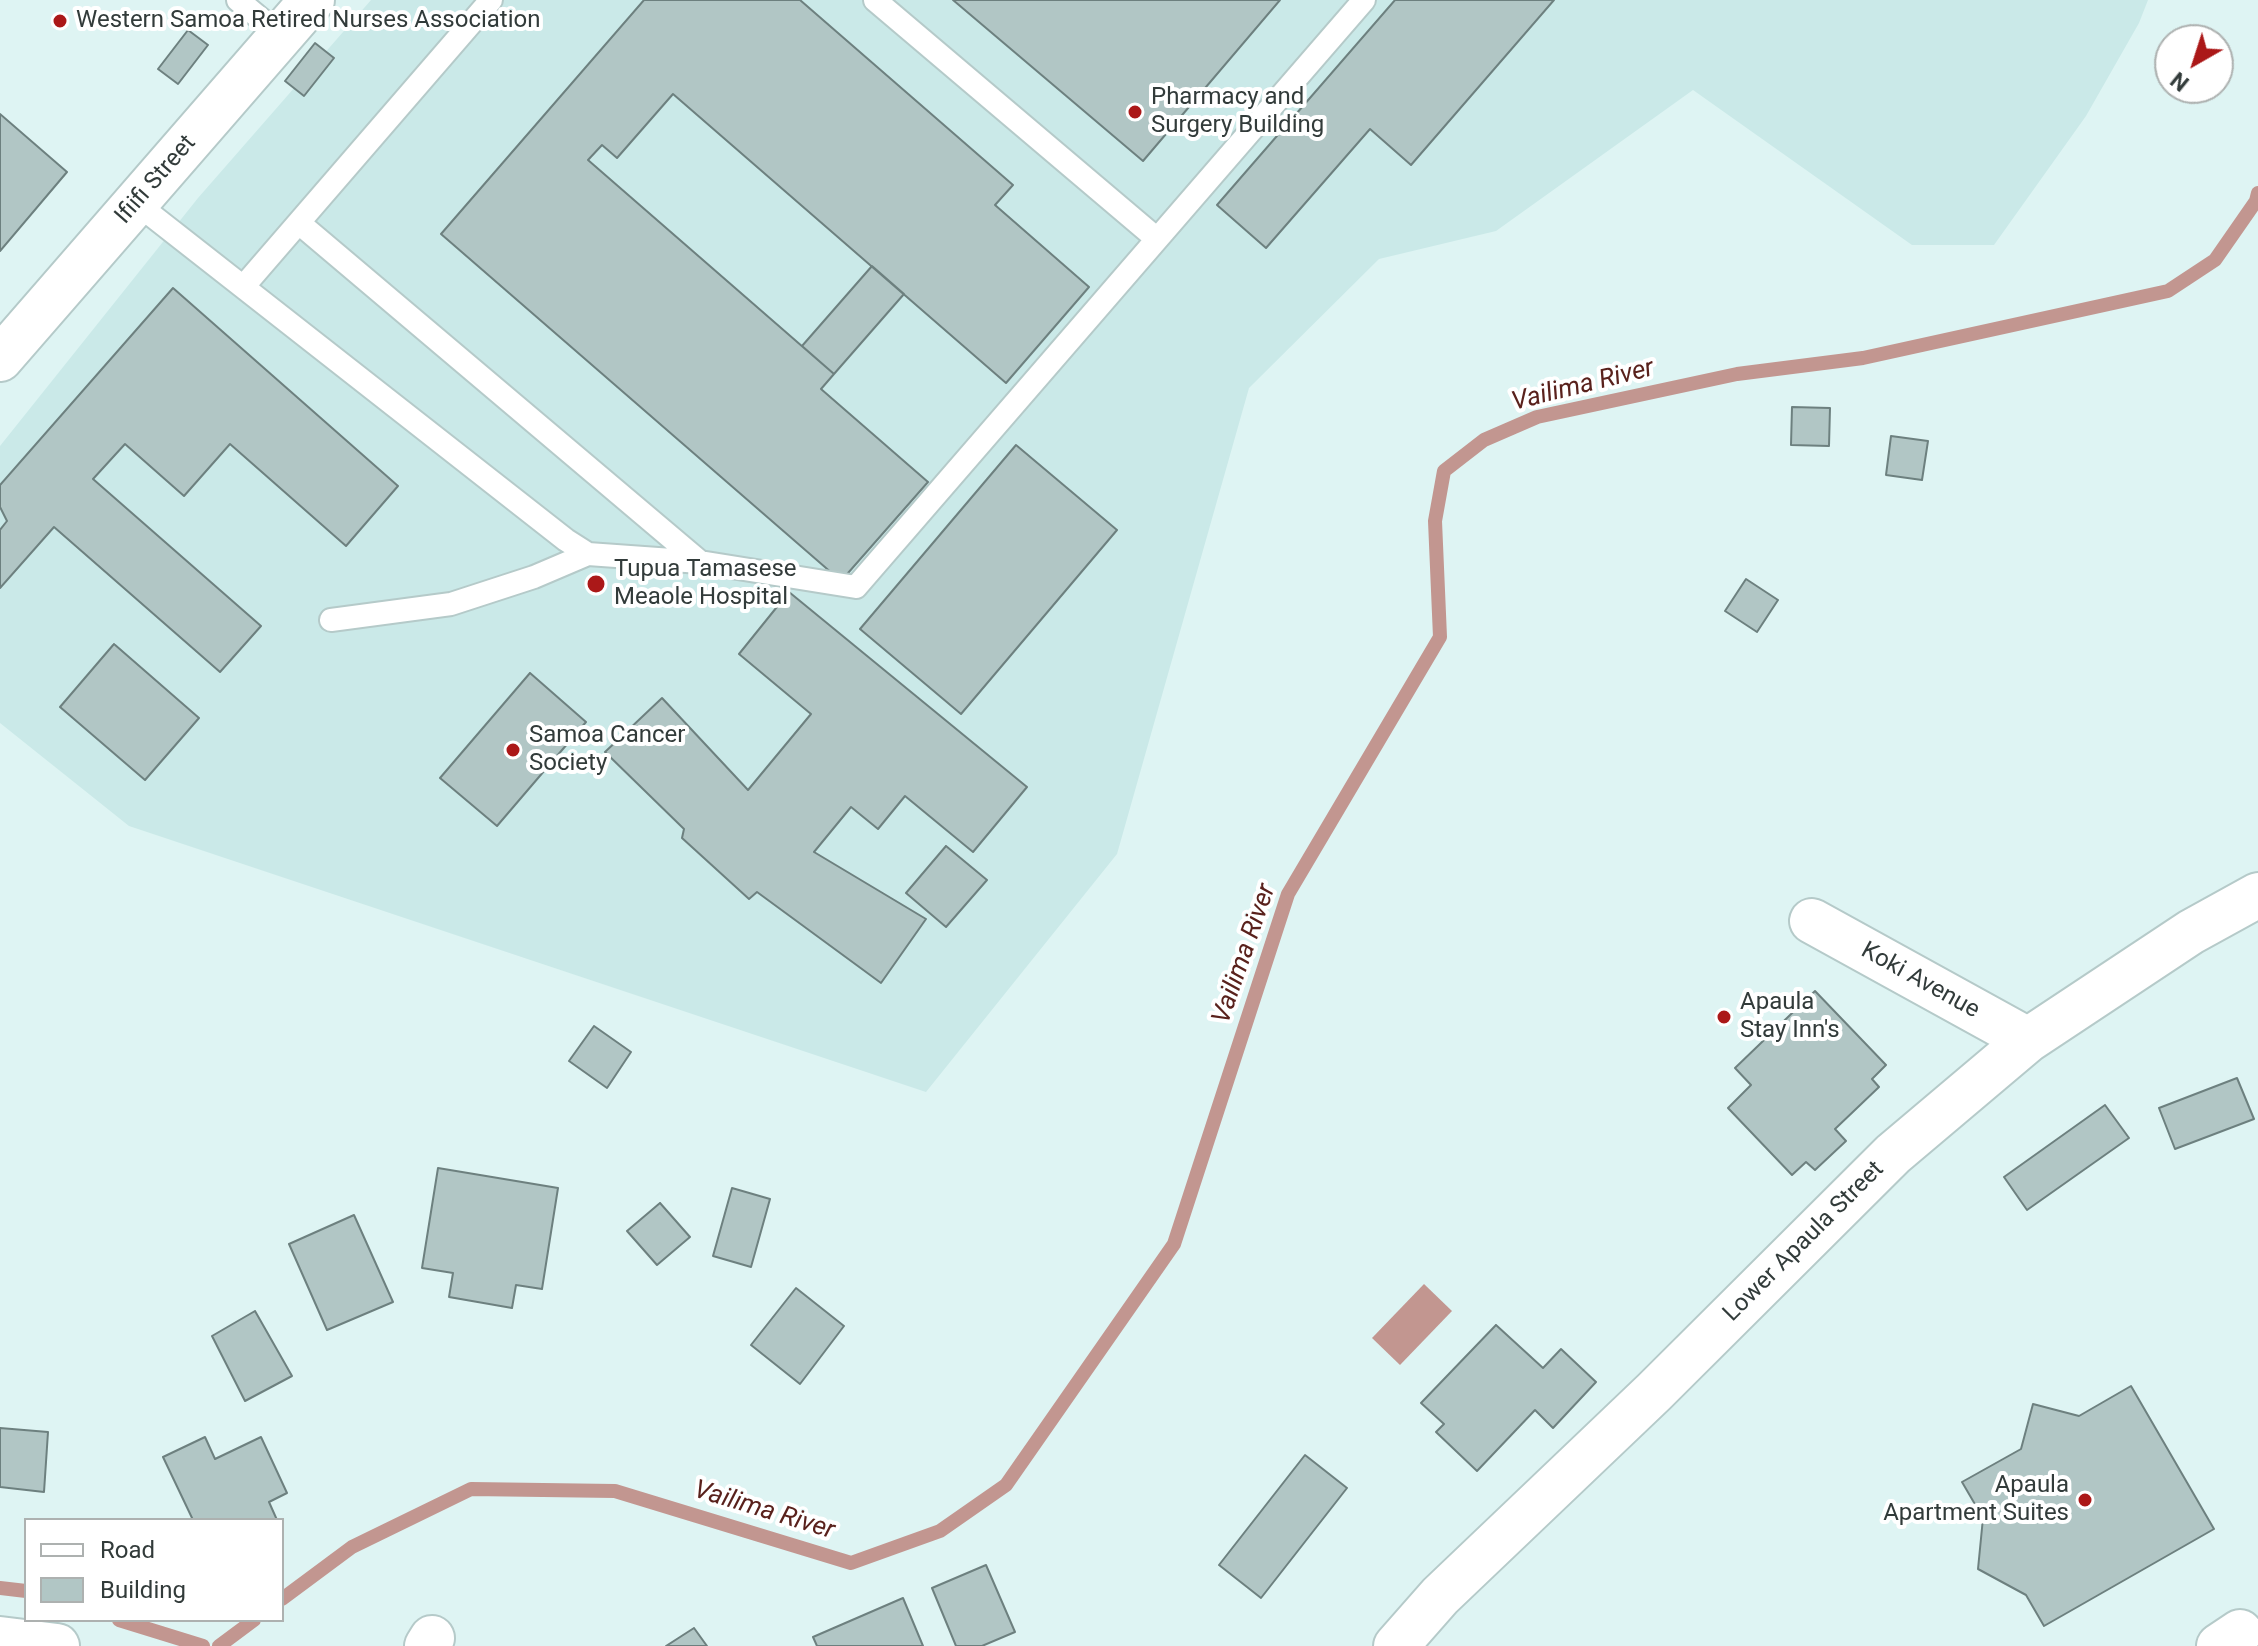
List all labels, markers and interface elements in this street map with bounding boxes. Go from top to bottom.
place label: Western Samoa Retired Nurses Association [76,7,540,35]
marker: Western Samoa Retired Nurses Association [51,12,69,30]
north arrow [2154,24,2234,104]
text: N [2166,67,2194,96]
place label: Pharmacy and Surgery Building [1151,84,1324,140]
marker: Pharmacy and Surgery Building [1126,103,1144,121]
street label: Ifiifi Street [110,130,202,230]
water label: Vailima River [1509,353,1657,419]
place label: Tupua Tamasese Meaole Hospital [614,556,797,612]
marker: Tupua Tamasese Meaole Hospital [585,573,607,595]
place label: Samoa Cancer Society [529,722,685,778]
marker: Samoa Cancer Society [504,741,522,759]
water label: Vailima River [1207,880,1283,1028]
street label: Koki Avenue [1856,937,1984,1025]
place label: Apaula Stay Inn's [1740,989,1840,1045]
marker: Apaula Stay Inn's [1715,1008,1733,1026]
street label: Lower Apaula Street [1718,1156,1890,1328]
place label: Apaula Apartment Suites [1883,1472,2069,1528]
water label: Vailima River [690,1475,838,1547]
marker: Apaula Apartment Suites [2076,1491,2094,1509]
legend [24,1518,284,1622]
text: Road [100,1536,155,1564]
text: Building [100,1576,186,1604]

